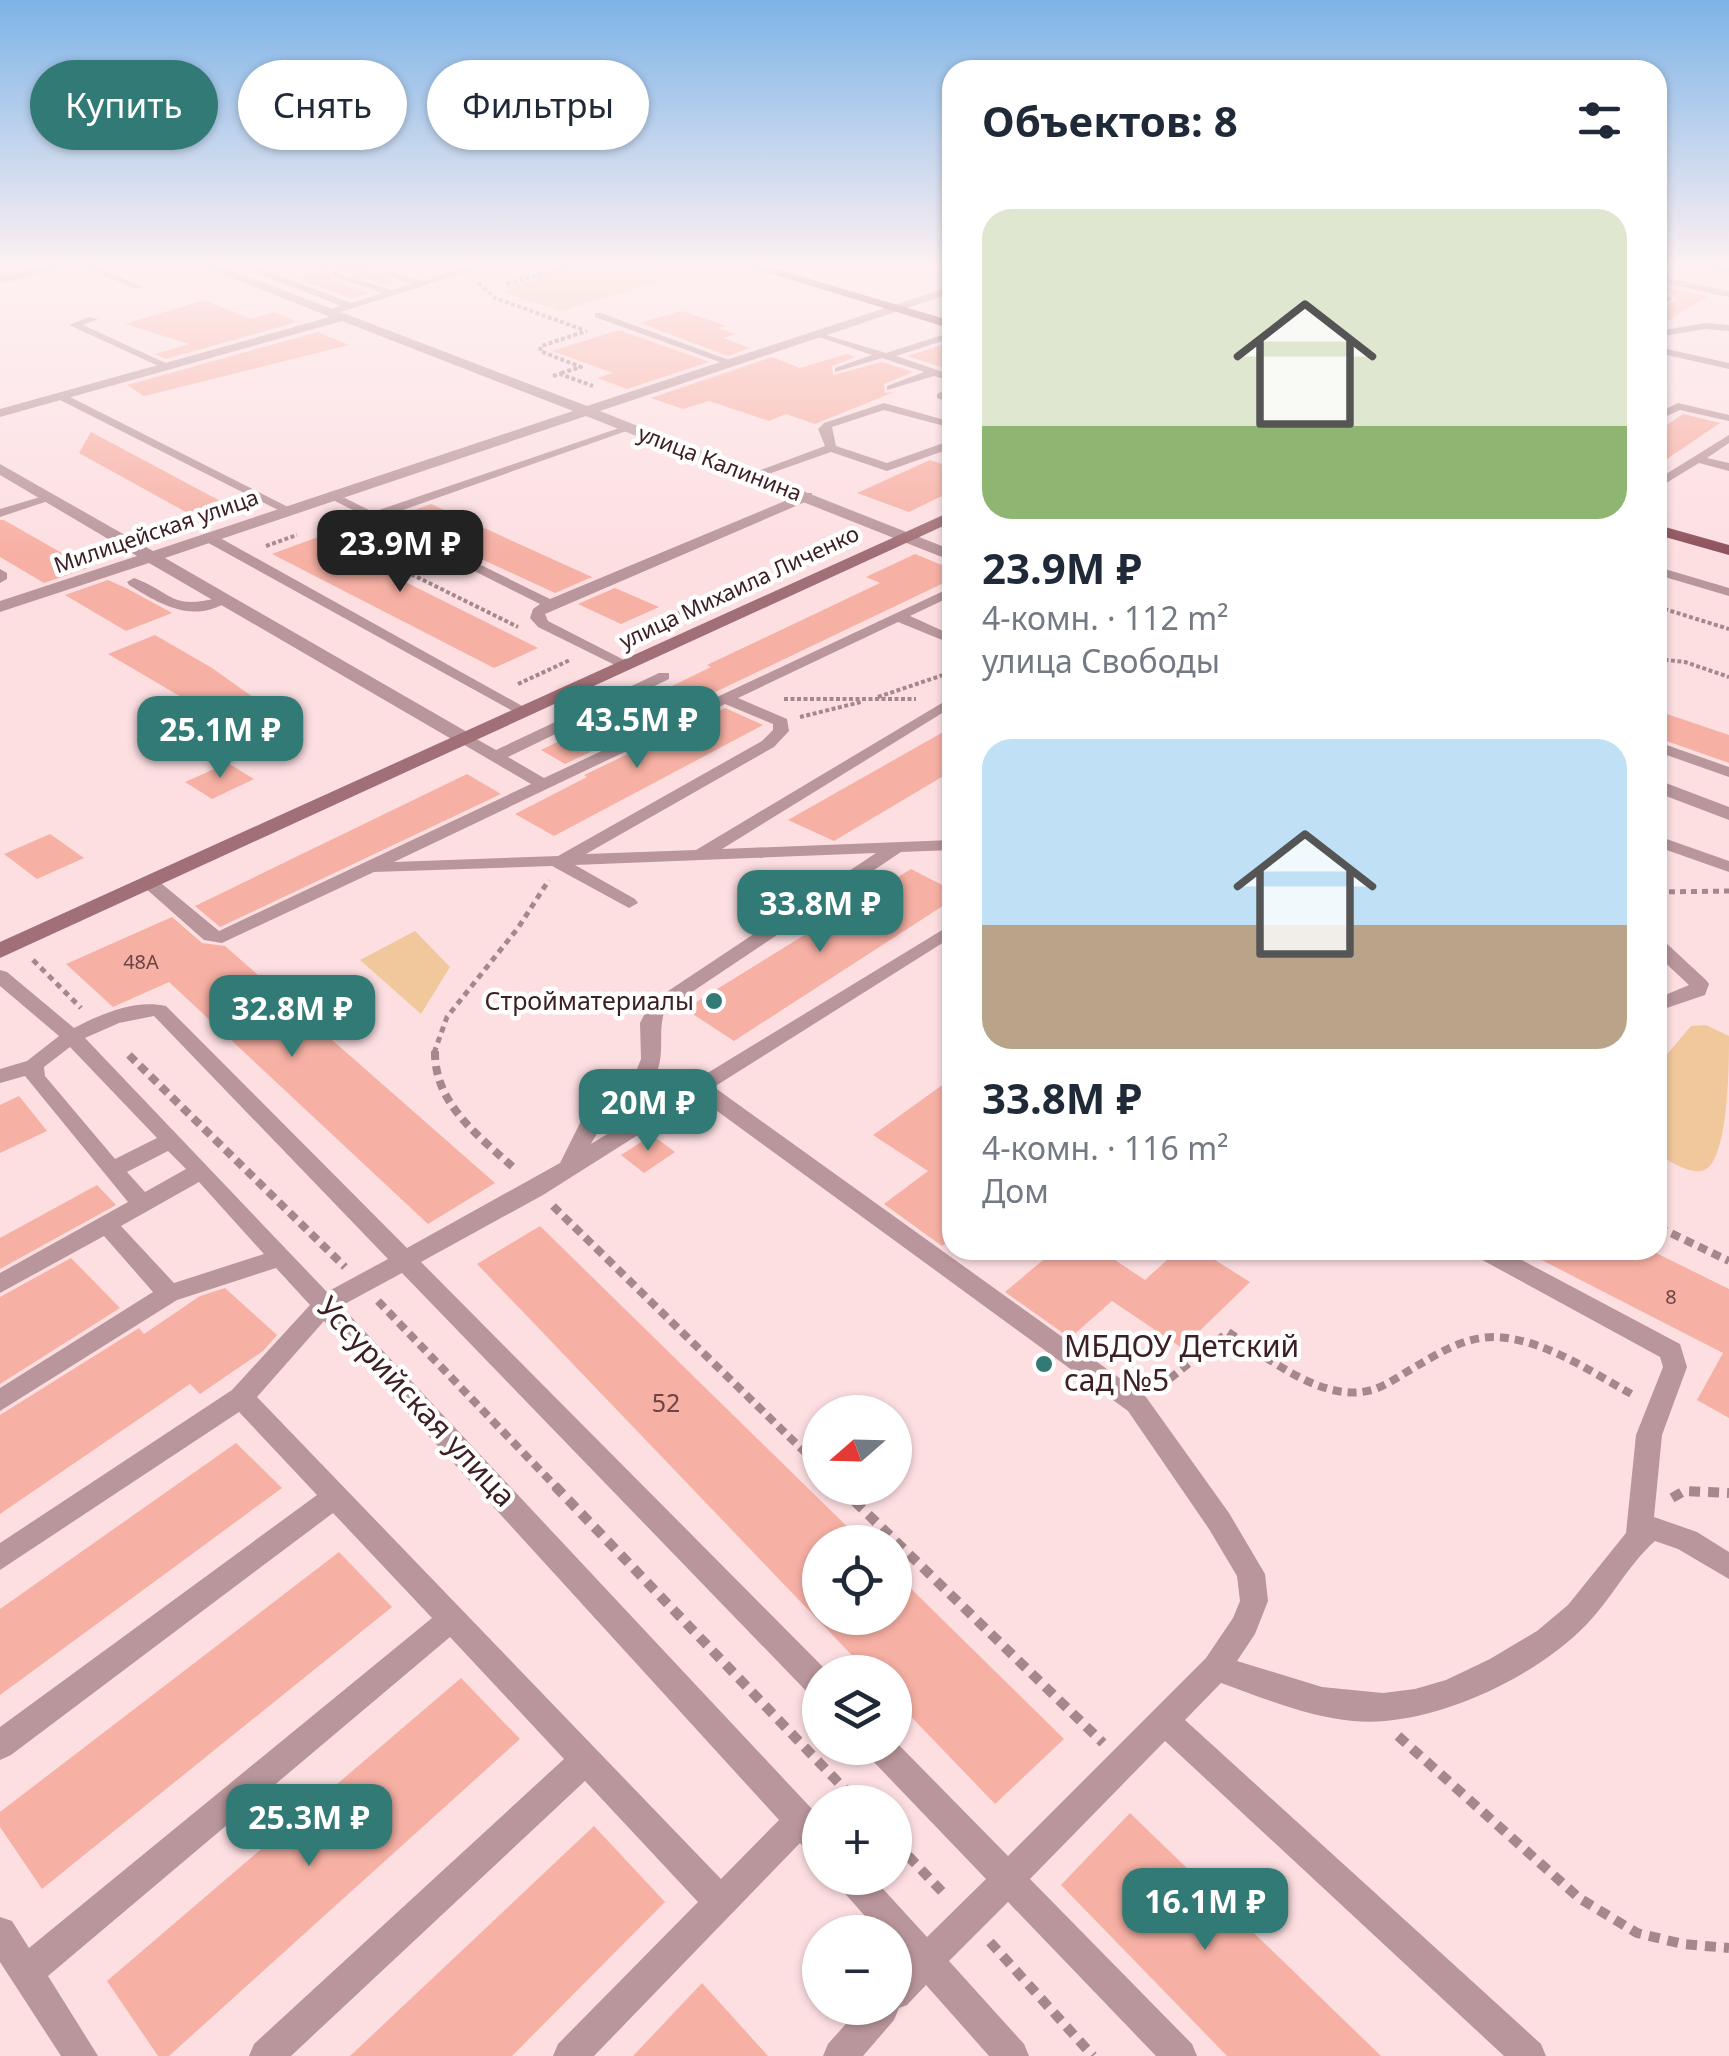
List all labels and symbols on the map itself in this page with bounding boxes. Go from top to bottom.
street label: улица Калинина [634,417,807,507]
street label: Милицейская улица [49,481,262,579]
pin: 23.9M ₽ [308,510,492,595]
street label: улица Михаила Личенко [614,517,863,655]
pin: 43.5M ₽ [545,686,729,771]
pin: 25.1M ₽ [128,696,312,781]
pin: 33.8M ₽ [728,870,912,955]
house number: 48А [123,948,159,975]
pin: 32.8M ₽ [200,975,384,1060]
place label: Стройматериалы [485,983,694,1017]
marker: Стройматериалы [703,990,725,1012]
pin: 20M ₽ [578,1069,718,1154]
house number: 8 [1665,1283,1677,1310]
street label: Уссурийская улица [309,1287,525,1515]
place label: МБДОУ Детский сад №5 [1064,1325,1299,1400]
marker: МБДОУ Детский сад №5 [1033,1353,1055,1375]
house number: 52 [652,1385,680,1419]
north arrow [802,1395,912,1505]
pin: 25.3M ₽ [217,1784,401,1869]
pin: 16.1M ₽ [1113,1868,1297,1953]

